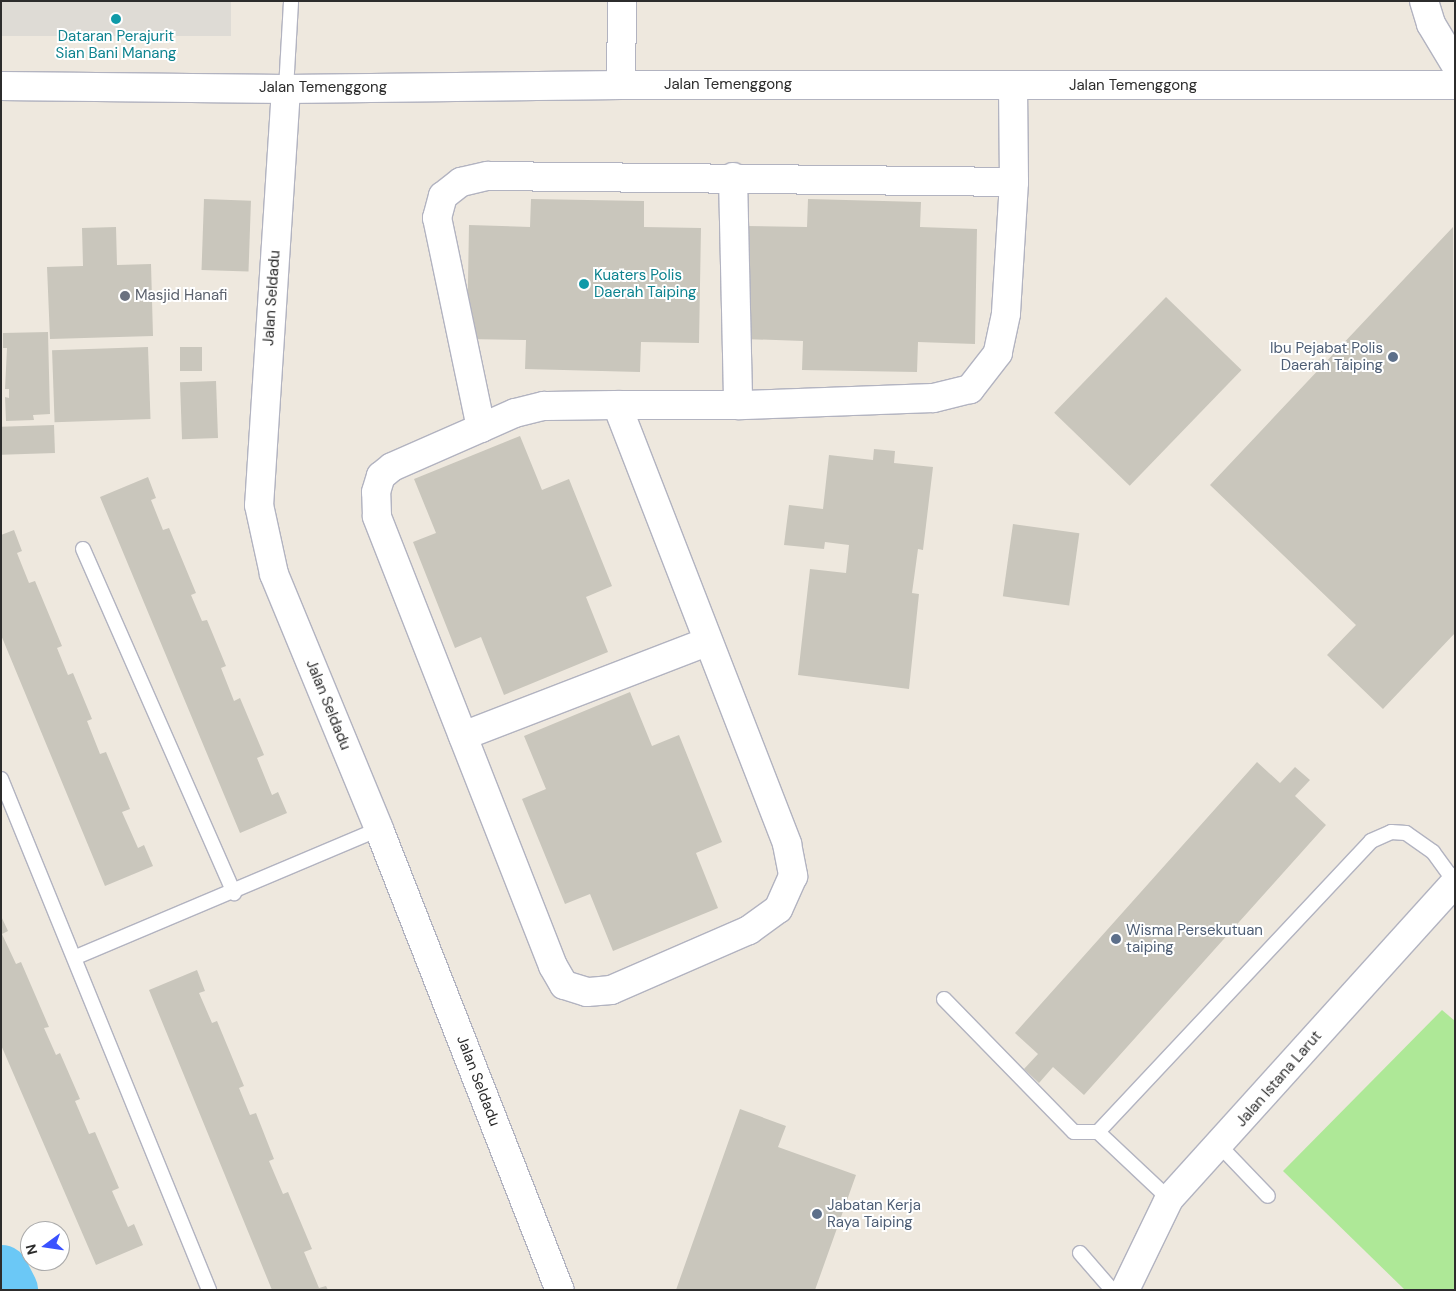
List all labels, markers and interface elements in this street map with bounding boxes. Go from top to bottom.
marker: Dataran Perajurit Sian Bani Manang [110,13,122,25]
place label: Dataran Perajurit Sian Bani Manang [56,27,176,62]
street label: Jalan Temenggong [664,76,792,94]
street label: Jalan Temenggong [1069,77,1197,95]
street label: Jalan Temenggong [259,79,387,97]
street label: Jalan Seldadu [260,250,284,346]
place label: Kuaters Polis Daerah Taiping [594,266,696,301]
marker: Kuaters Polis Daerah Taiping [578,278,590,290]
place label: Masjid Hanafi [135,287,228,305]
marker: Masjid Hanafi [119,290,131,302]
place label: Ibu Pejabat Polis Daerah Taiping [1270,339,1383,374]
marker: Ibu Pejabat Polis Daerah Taiping [1387,351,1399,363]
street label: Jalan Seldadu [302,657,354,753]
place label: Wisma Persekutuan taiping [1126,921,1263,956]
marker: Wisma Persekutuan taiping [1110,933,1122,945]
street label: Jalan Istana Larut [1232,1027,1326,1131]
street label: Jalan Seldadu [452,1033,504,1129]
place label: Jabatan Kerja Raya Taiping [827,1196,921,1231]
marker: Jabatan Kerja Raya Taiping [811,1208,823,1220]
north arrow [20,1221,70,1271]
text: N [21,1242,41,1257]

